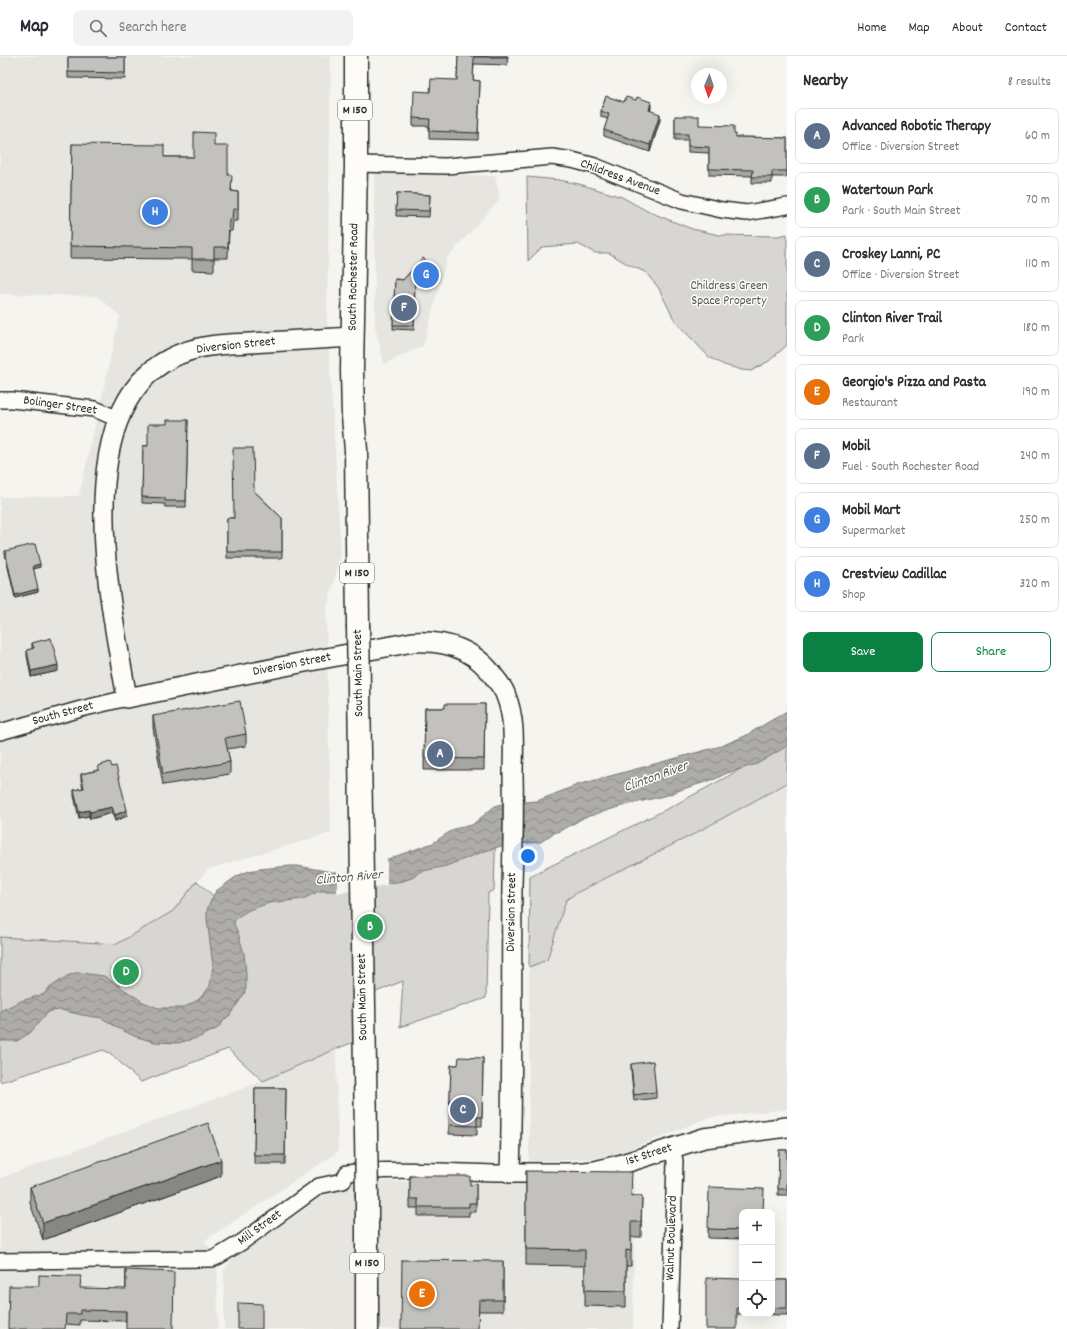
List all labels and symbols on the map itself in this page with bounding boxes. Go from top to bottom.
north arrow [691,68,727,104]
road number: M 150 [338,100,372,120]
street label: Childress Avenue [577,155,663,201]
pin: H [142,197,168,227]
street label: South Rochester Road [344,223,364,331]
pin: G [413,260,439,290]
park label: Childress Green Space Property [690,277,768,311]
pin: F [391,293,417,323]
street label: Diversion Street [196,332,277,360]
street label: Bolinger Street [22,391,98,421]
road number: M 150 [340,563,374,583]
street label: South Main Street [349,629,369,717]
street label: Diversion Street [251,648,333,682]
street label: South Street [30,697,96,731]
pin: A [427,739,453,769]
water label: Clinton River [621,756,693,798]
your location [518,846,538,866]
water label: Clinton River [315,865,385,891]
street label: Diversion Street [502,872,522,952]
pin: B [357,912,383,942]
street label: South Main Street [353,953,373,1041]
pin: D [113,957,139,987]
pin: C [450,1095,476,1125]
street label: 1st Street [623,1139,675,1171]
street label: Walnut Boulevard [661,1195,683,1281]
street label: Mill Street [234,1205,286,1251]
road number: M 150 [350,1253,384,1273]
pin: E [409,1279,435,1309]

